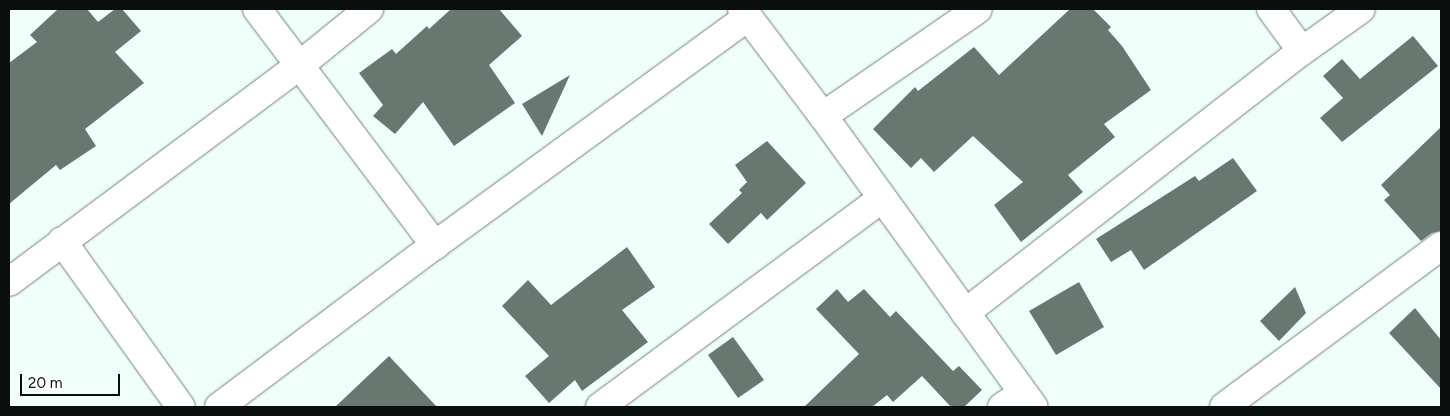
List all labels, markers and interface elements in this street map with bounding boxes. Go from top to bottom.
scale bar [22,364,122,396]
text: 20 m [28,374,62,392]

